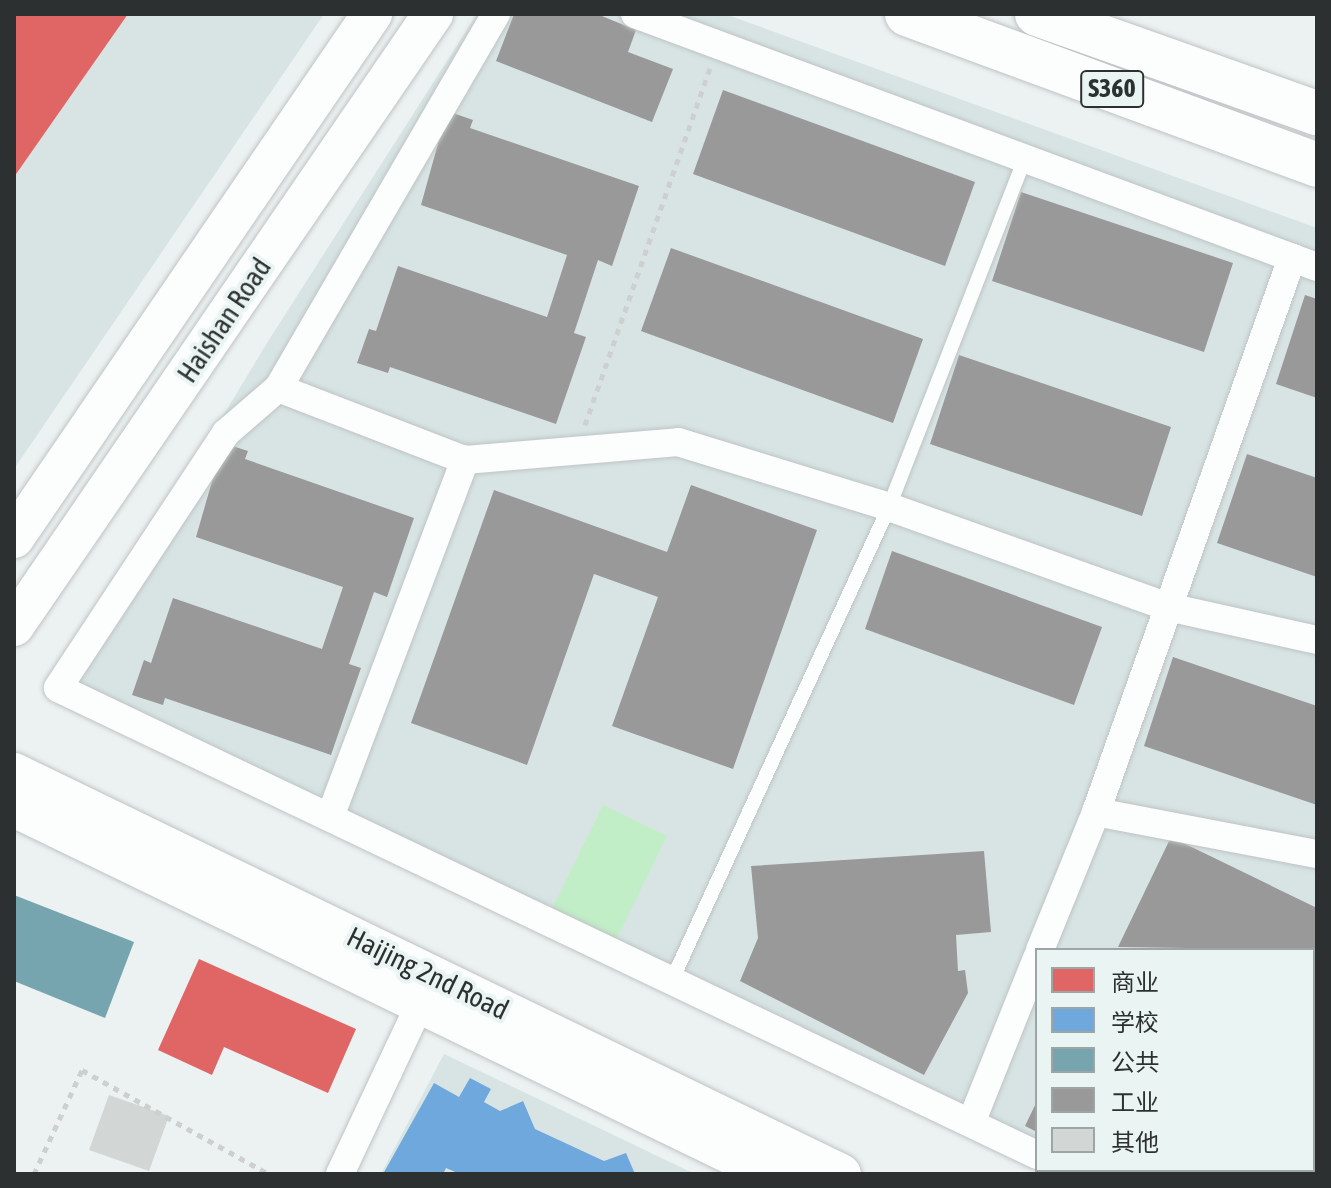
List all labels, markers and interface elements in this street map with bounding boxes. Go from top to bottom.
road number: S360 [1080,67,1144,111]
street label: Haishan Road [170,251,278,389]
street label: Haijing 2nd Road [342,919,514,1027]
legend [1035,948,1315,1172]
text: 商业 [1111,969,1159,996]
text: 学校 [1111,1009,1159,1036]
text: 公共 [1111,1049,1159,1076]
text: 工业 [1111,1089,1159,1116]
text: 其他 [1111,1129,1159,1156]

